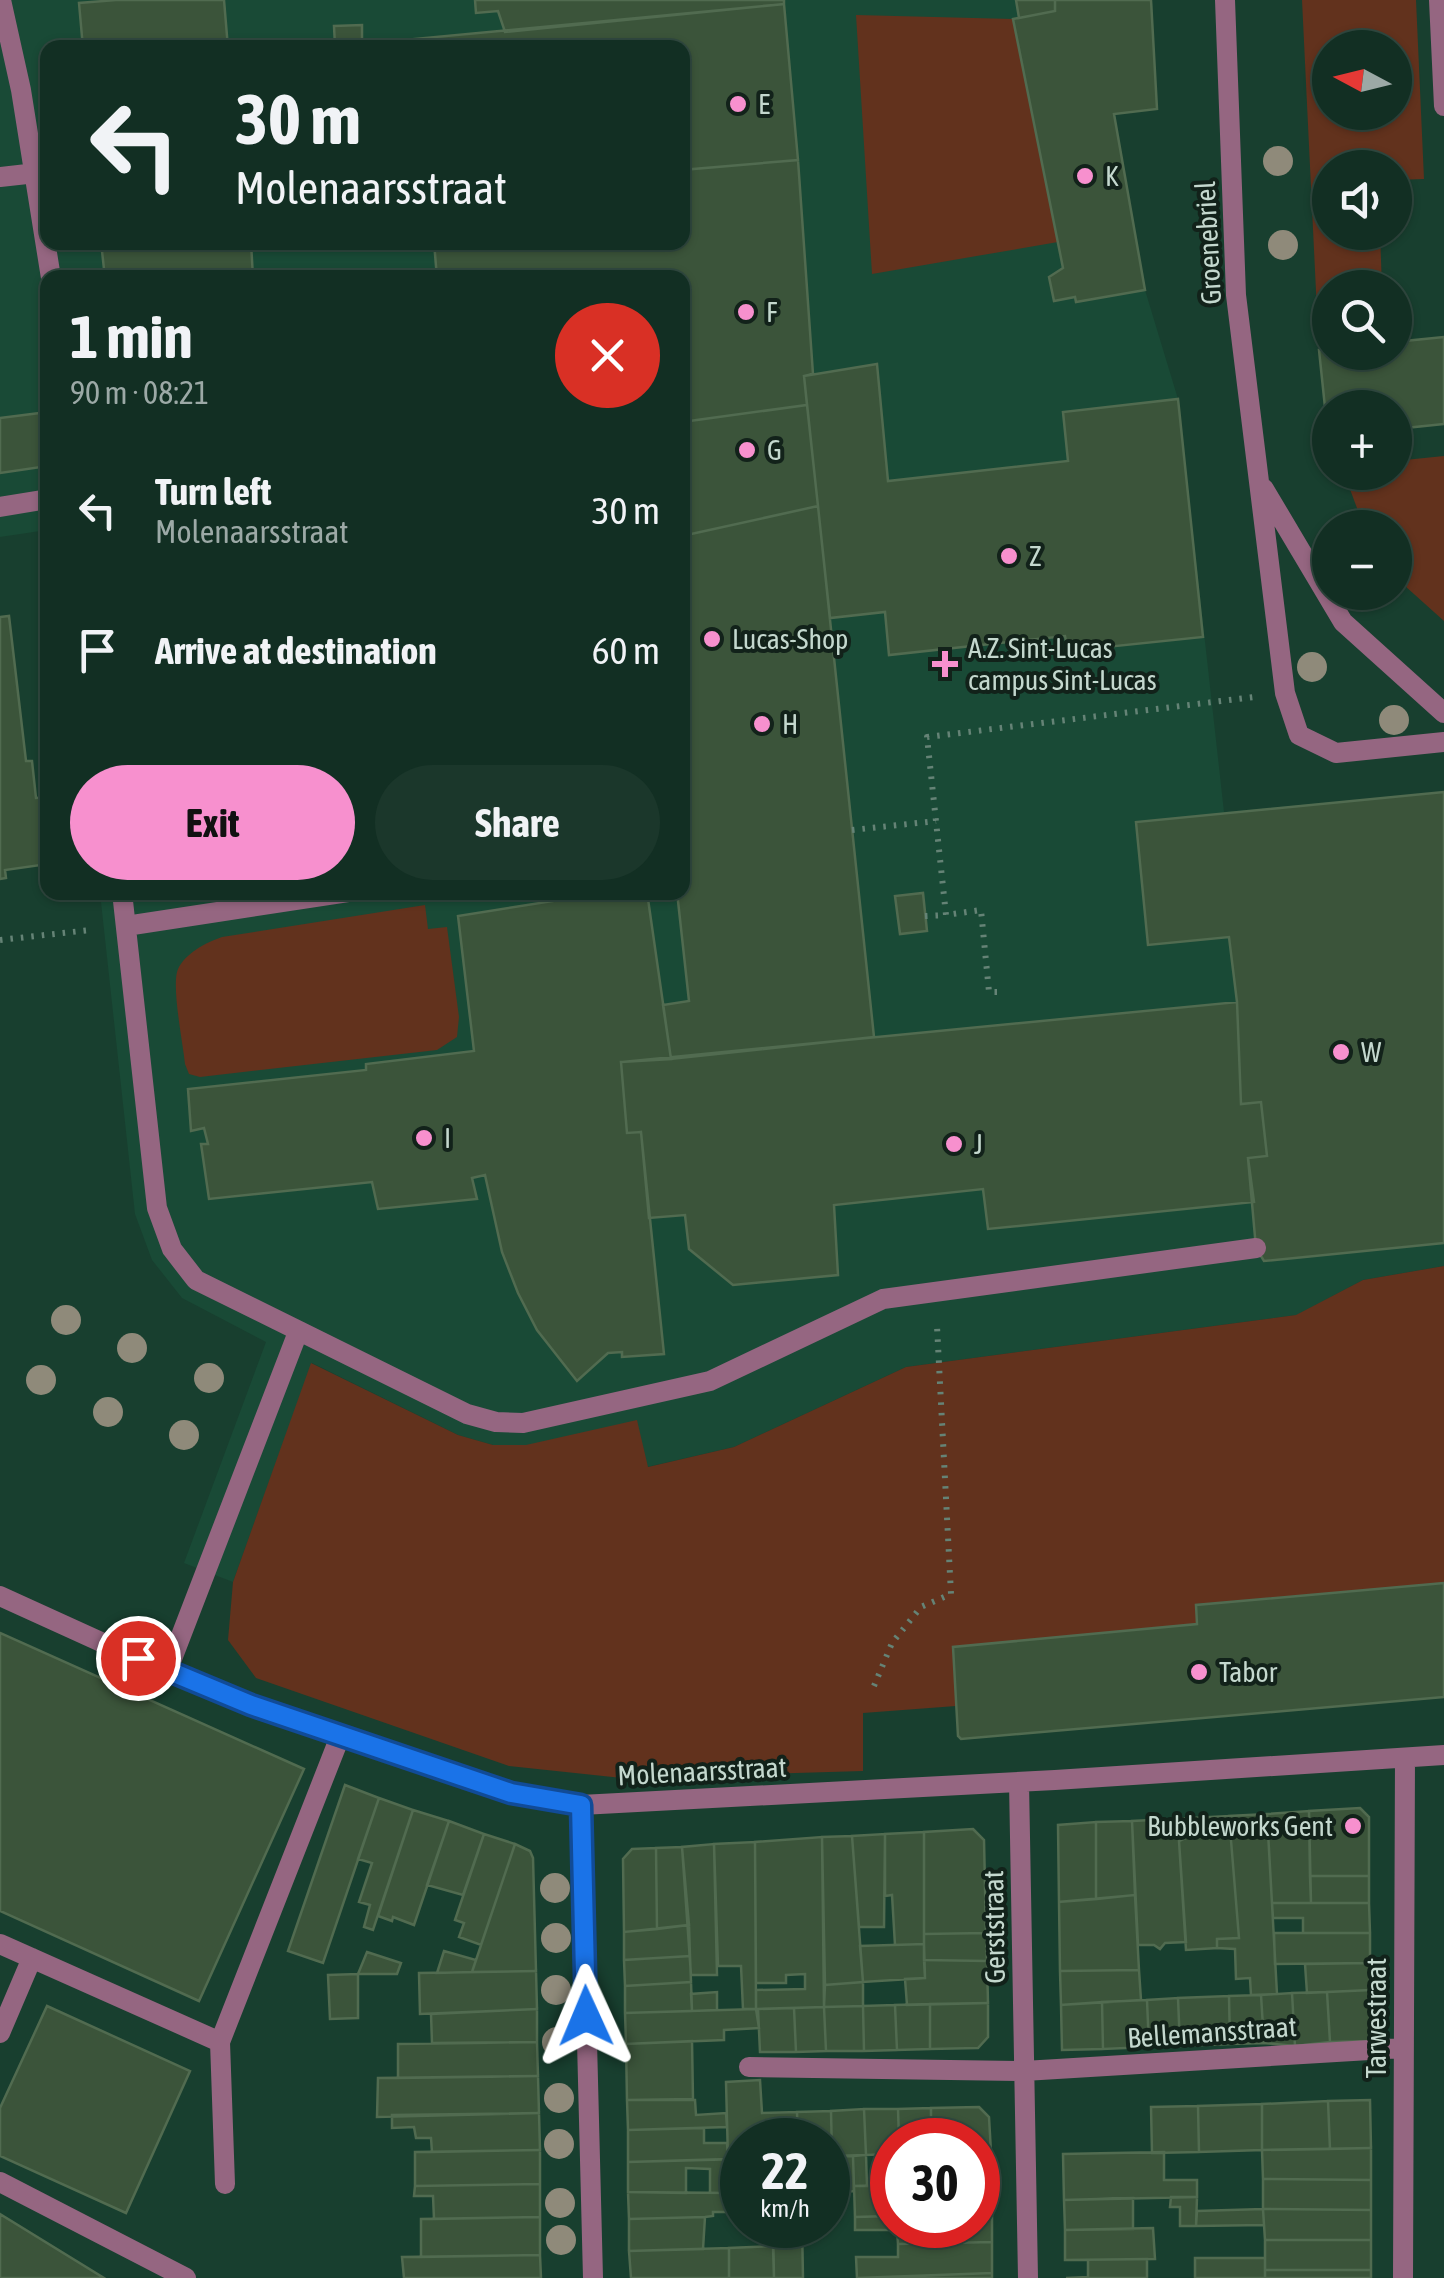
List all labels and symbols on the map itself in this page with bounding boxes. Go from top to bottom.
north arrow [1312,30,1412,130]
place label: E [758,88,770,120]
marker: E [727,93,749,115]
place label: K [1105,160,1119,192]
marker: K [1074,165,1096,187]
street label: Groenebriel [1189,180,1227,305]
place label: F [766,296,777,328]
marker: F [735,301,757,323]
place label: G [767,434,782,466]
marker: G [736,439,758,461]
place label: Z [1029,540,1042,572]
marker: Z [998,545,1020,567]
place label: Lucas-Shop [732,623,848,655]
marker: Lucas-Shop [701,628,723,650]
place label: A.Z. Sint-Lucas campus Sint-Lucas [968,632,1157,696]
marker: A.Z. Sint-Lucas campus Sint-Lucas [932,651,958,677]
place label: H [782,708,798,740]
marker: H [751,713,773,735]
place label: W [1361,1036,1382,1068]
marker: W [1330,1041,1352,1063]
place label: I [444,1122,451,1154]
marker: I [413,1127,435,1149]
place label: J [974,1128,983,1160]
marker: J [943,1133,965,1155]
pin [96,1616,181,1701]
place label: Tabor [1219,1656,1278,1688]
marker: Tabor [1188,1661,1210,1683]
street label: Molenaarsstraat [617,1751,787,1791]
place label: Bubbleworks Gent [1147,1810,1333,1842]
marker: Bubbleworks Gent [1342,1815,1364,1837]
street label: Gerststraat [977,1870,1011,1984]
street label: Tarwestraat [1360,1958,1392,2078]
position arrow [534,1964,638,2068]
street label: Bellemansstraat [1126,2010,1298,2054]
speed limit sign: 30 [870,2118,1000,2248]

